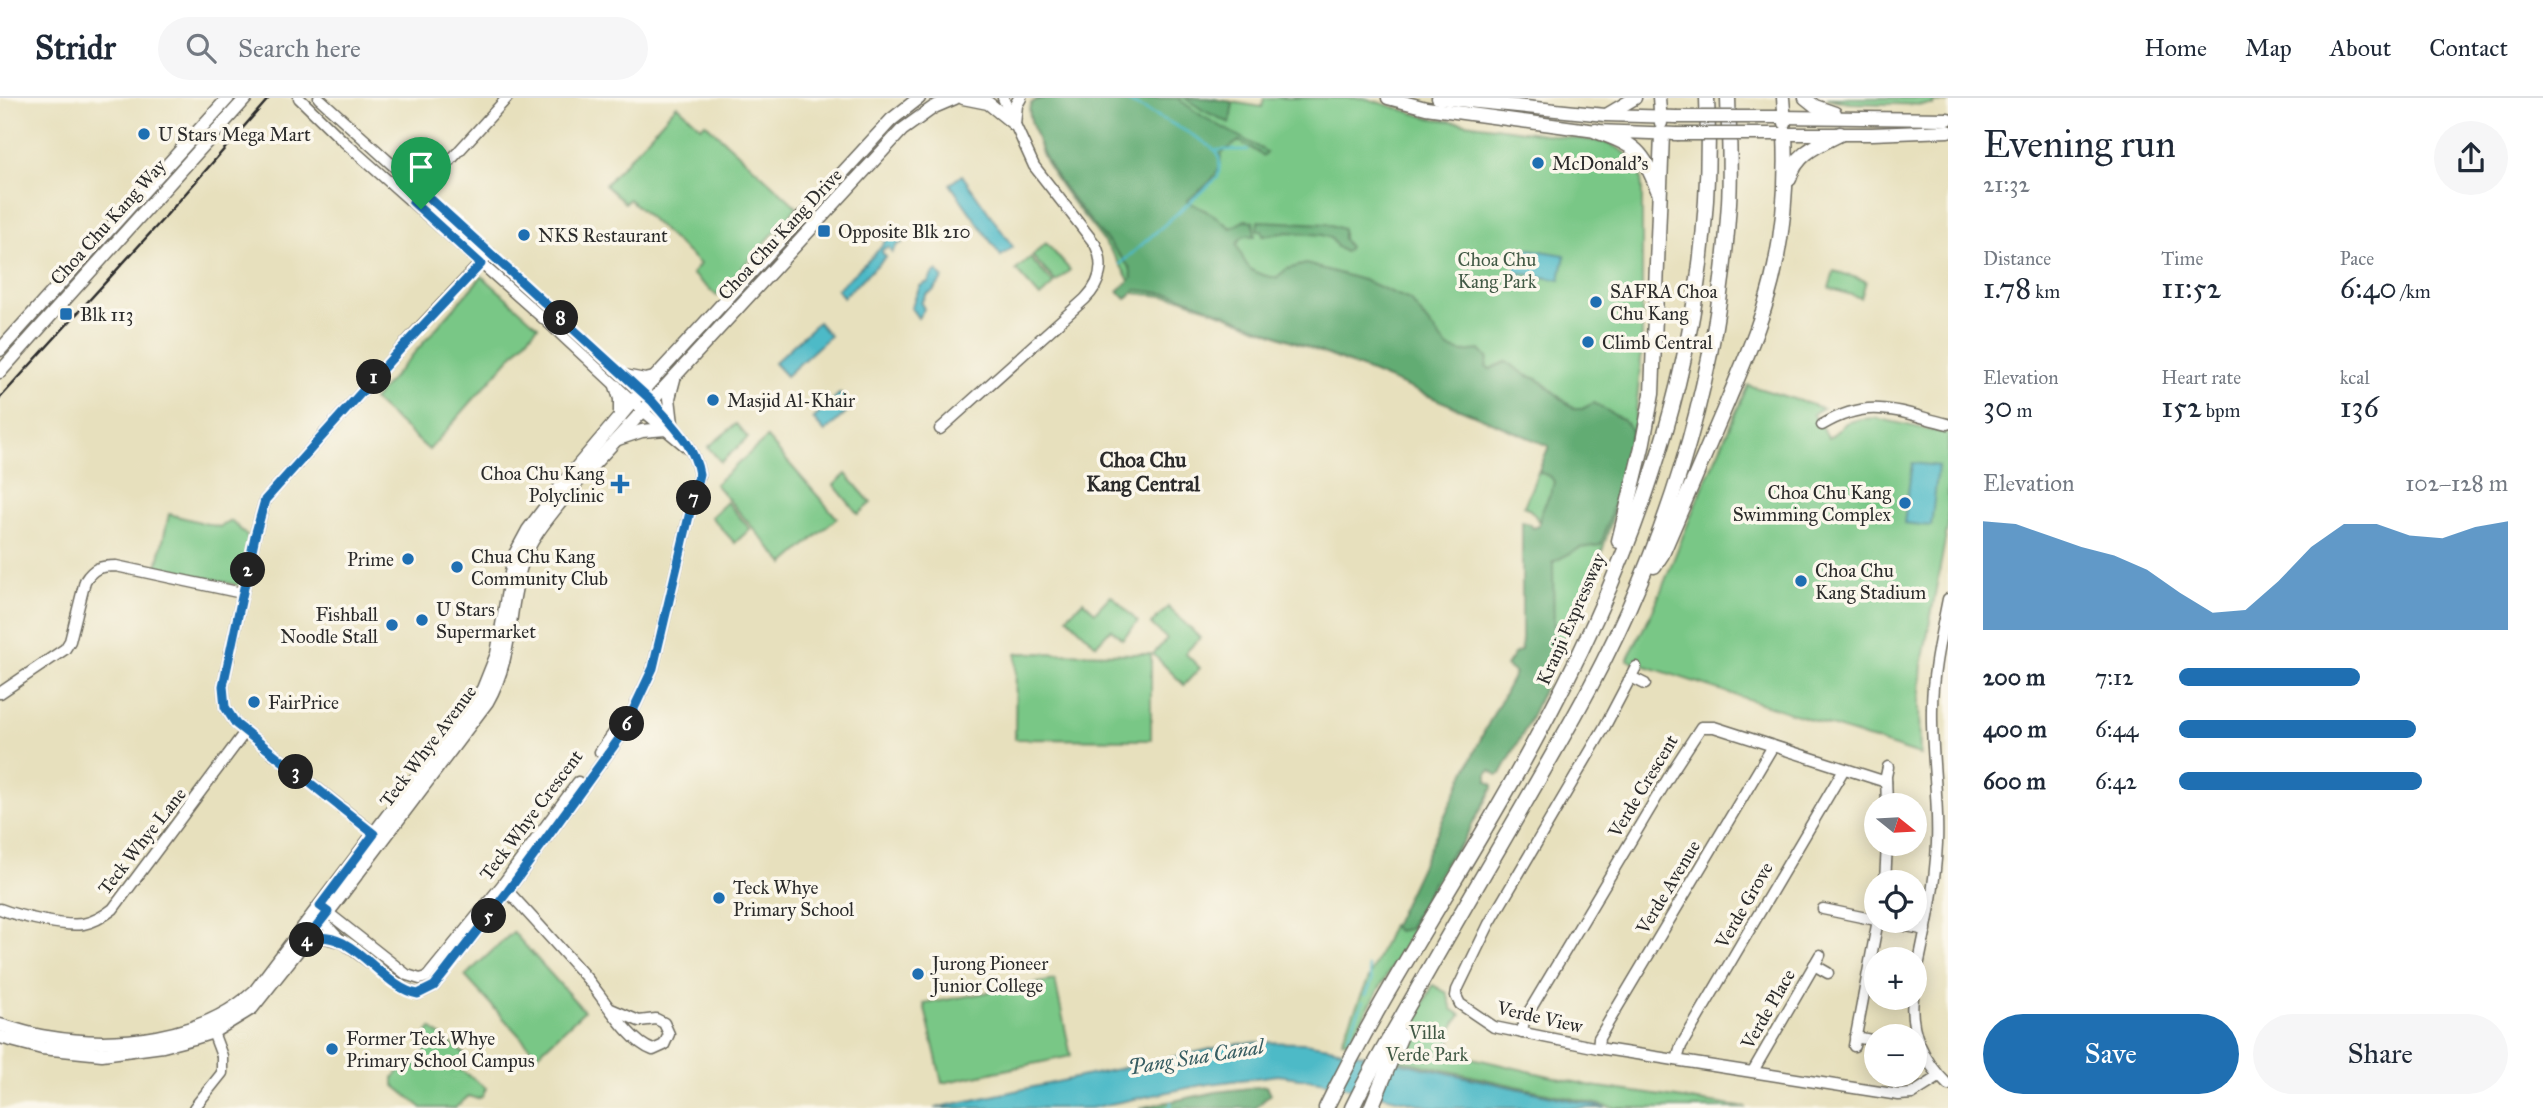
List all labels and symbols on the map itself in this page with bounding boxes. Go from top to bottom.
place label: U Stars Mega Mart [158,123,311,147]
marker: U Stars Mega Mart [136,126,152,142]
pin [391,137,451,209]
place label: McDonald's [1552,152,1649,175]
street label: Choa Chu Kang Way [45,154,172,290]
marker: McDonald's [1530,155,1546,171]
street label: Choa Chu Kang Drive [713,163,848,305]
place label: Opposite Blk 210 [838,220,970,243]
marker: Opposite Blk 210 [816,223,832,239]
place label: NKS Restaurant [538,224,668,247]
marker: NKS Restaurant [516,227,532,243]
park label: Choa Chu Kang Park [1457,248,1537,294]
place label: SAFRA Choa Chu Kang [1610,280,1719,326]
marker: SAFRA Choa Chu Kang [1588,294,1604,310]
pin: 8 [544,300,578,336]
place label: Blk 113 [80,303,133,326]
marker: Blk 113 [58,306,74,322]
place label: Climb Central [1602,331,1713,354]
marker: Climb Central [1580,334,1596,350]
pin: 1 [356,360,392,394]
place label: Masjid Al-Khair [727,389,856,412]
marker: Masjid Al-Khair [705,392,721,408]
district label: Choa Chu Kang Central [1086,447,1201,497]
place label: Choa Chu Kang Polyclinic [480,462,604,507]
marker: Choa Chu Kang Polyclinic [610,474,630,494]
pin: 7 [676,480,712,516]
place label: Choa Chu Kang Swimming Complex [1733,481,1892,527]
marker: Choa Chu Kang Swimming Complex [1897,495,1913,511]
place label: Chua Chu Kang Community Club [471,545,608,590]
place label: Prime [347,548,394,571]
street label: Kranji Expressway [1532,548,1611,689]
marker: Prime [400,551,416,567]
pin: 2 [230,552,266,588]
marker: Chua Chu Kang Community Club [449,559,465,575]
place label: Choa Chu Kang Stadium [1815,559,1926,605]
marker: Choa Chu Kang Stadium [1793,573,1809,589]
place label: U Stars Supermarket [436,598,536,643]
place label: Fishball Noodle Stall [280,603,379,648]
marker: U Stars Supermarket [414,612,430,628]
marker: Fishball Noodle Stall [384,617,400,633]
street label: Teck Whye Avenue [375,681,481,811]
place label: FairPrice [268,691,339,714]
marker: FairPrice [246,694,262,710]
pin: 6 [610,706,644,742]
street label: Verde Crescent [1603,730,1683,843]
street label: Teck Whye Crescent [475,745,588,885]
pin: 3 [278,754,314,790]
street label: Teck Whye Lane [93,783,191,899]
north arrow [1864,793,1927,856]
street label: Verde Avenue [1630,836,1705,939]
street label: Verde Grove [1710,858,1778,953]
place label: Teck Whye Primary School [733,876,855,921]
marker: Teck Whye Primary School [711,890,727,906]
pin: 5 [472,898,506,934]
pin: 4 [290,922,324,958]
place label: Jurong Pioneer Junior College [930,952,1049,998]
street label: Verde Place [1735,965,1800,1054]
marker: Jurong Pioneer Junior College [910,966,926,982]
street label: Verde View [1494,996,1586,1038]
park label: Villa Verde Park [1385,1021,1469,1066]
place label: Former Teck Whye Primary School Campus [346,1027,535,1072]
water label: Pang Sua Canal [1127,1033,1268,1081]
marker: Former Teck Whye Primary School Campus [324,1041,340,1057]

